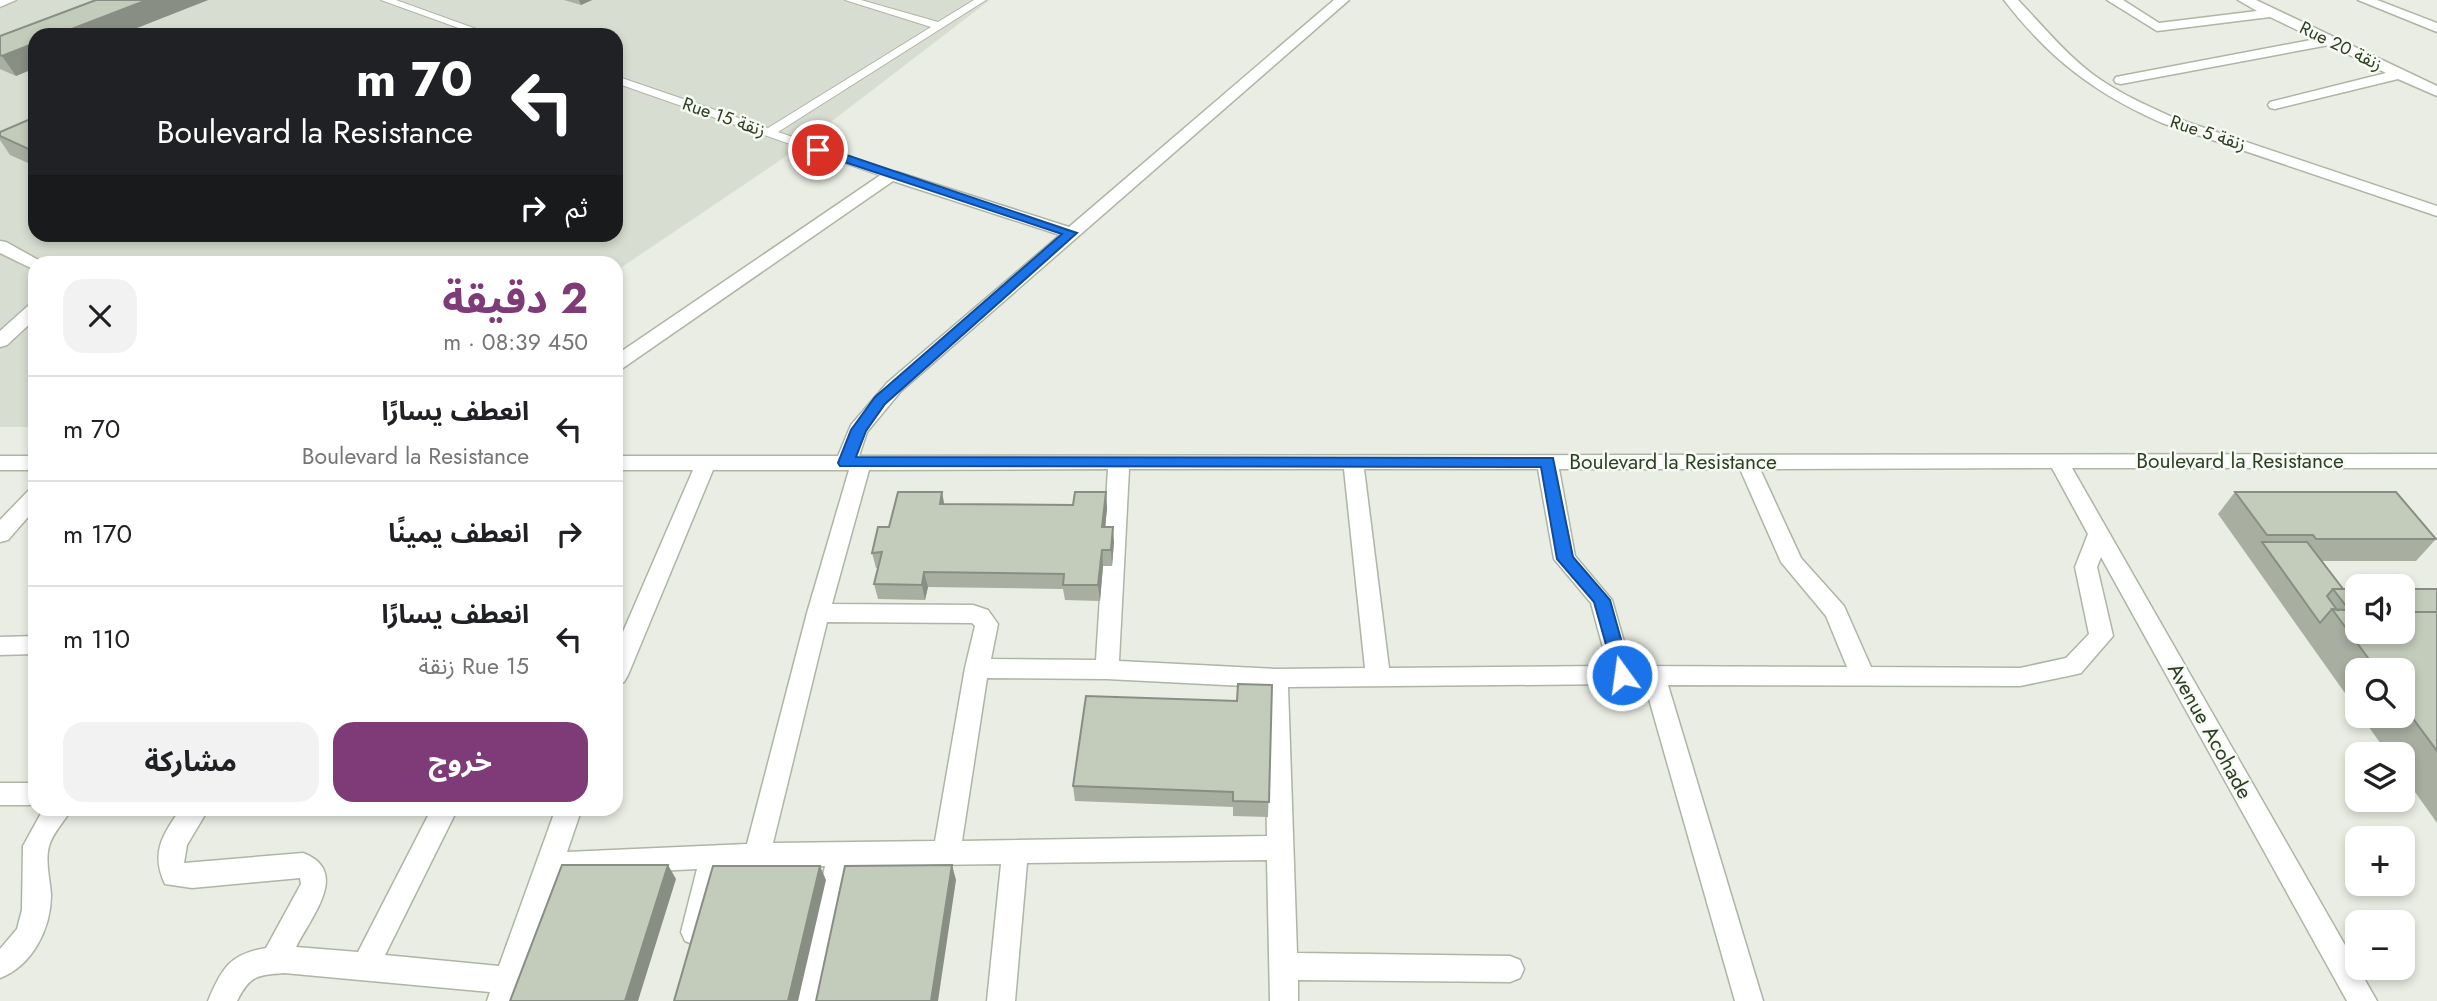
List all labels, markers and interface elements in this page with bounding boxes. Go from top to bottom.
street label: Rue 20 زنقة [2295,15,2387,77]
text: 70 m [356,44,473,114]
icon: left [497,56,588,147]
street label: Rue 15 زنقة [679,91,769,143]
text: Boulevard la Resistance [157,109,473,155]
street label: Rue 5 زنقة [2167,109,2249,157]
pin [788,120,848,180]
icon: arrive [799,131,837,169]
icon: right [514,189,552,227]
text: ثم [566,189,588,227]
text: 2 دقيقة [442,268,588,329]
button: close [63,279,137,353]
text: 450 m · 08:39 [443,325,588,359]
text: انعطف يسارًا [382,392,529,430]
text: 70 m [63,410,120,448]
icon: left [550,410,588,448]
text: Boulevard la Resistance [302,439,529,473]
street label: Boulevard la Resistance [2136,446,2344,476]
street label: Boulevard la Resistance [1569,447,1777,477]
text: انعطف يمينًا [388,514,529,552]
text: 170 m [63,515,132,553]
icon: right [550,515,588,553]
map controls [2345,574,2415,980]
button: sound [2345,574,2415,644]
text: انعطف يسارًا [382,595,529,633]
text: 110 m [63,620,130,658]
icon: left [550,620,588,658]
position arrow [1585,638,1659,712]
text: Rue 15 زنقة [419,649,529,683]
street label: Avenue Acohade [2160,658,2260,804]
button: search [2345,658,2415,728]
button: مشاركة [63,722,319,802]
button: خروج [333,722,588,802]
button: layers [2345,742,2415,812]
button: + [2345,826,2415,896]
button: − [2345,910,2415,980]

